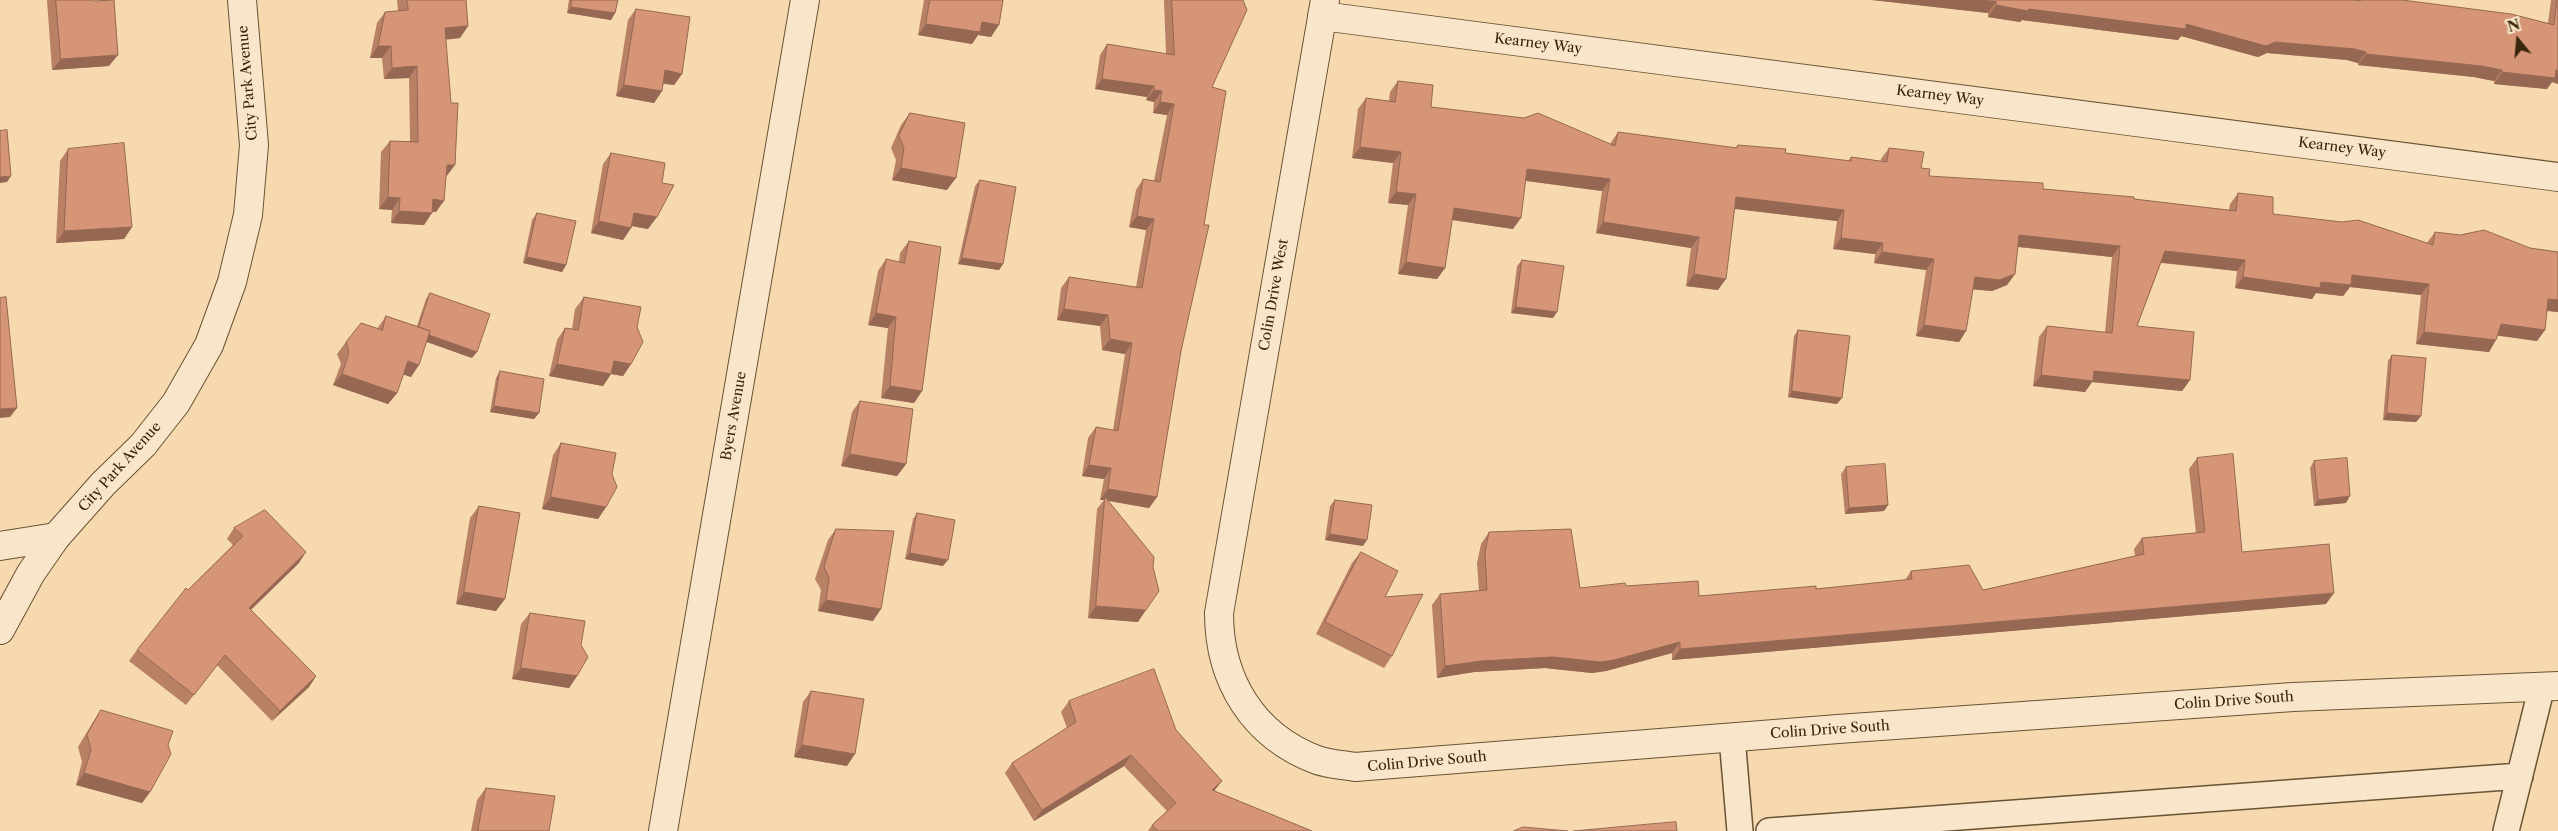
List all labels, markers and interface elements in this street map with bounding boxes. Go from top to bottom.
north arrow [2493,15,2543,65]
text: N [2505,15,2522,36]
street label: City Park Avenue [235,25,261,141]
street label: Kearney Way [1493,30,1583,58]
street label: Kearney Way [1895,82,1985,110]
street label: Kearney Way [2297,134,2387,162]
street label: Colin Drive West [1256,238,1292,352]
street label: Byers Avenue [718,370,750,462]
street label: City Park Avenue [75,418,165,516]
street label: Colin Drive South [2174,688,2294,714]
street label: Colin Drive South [1770,717,1890,743]
street label: Colin Drive South [1367,748,1487,776]

